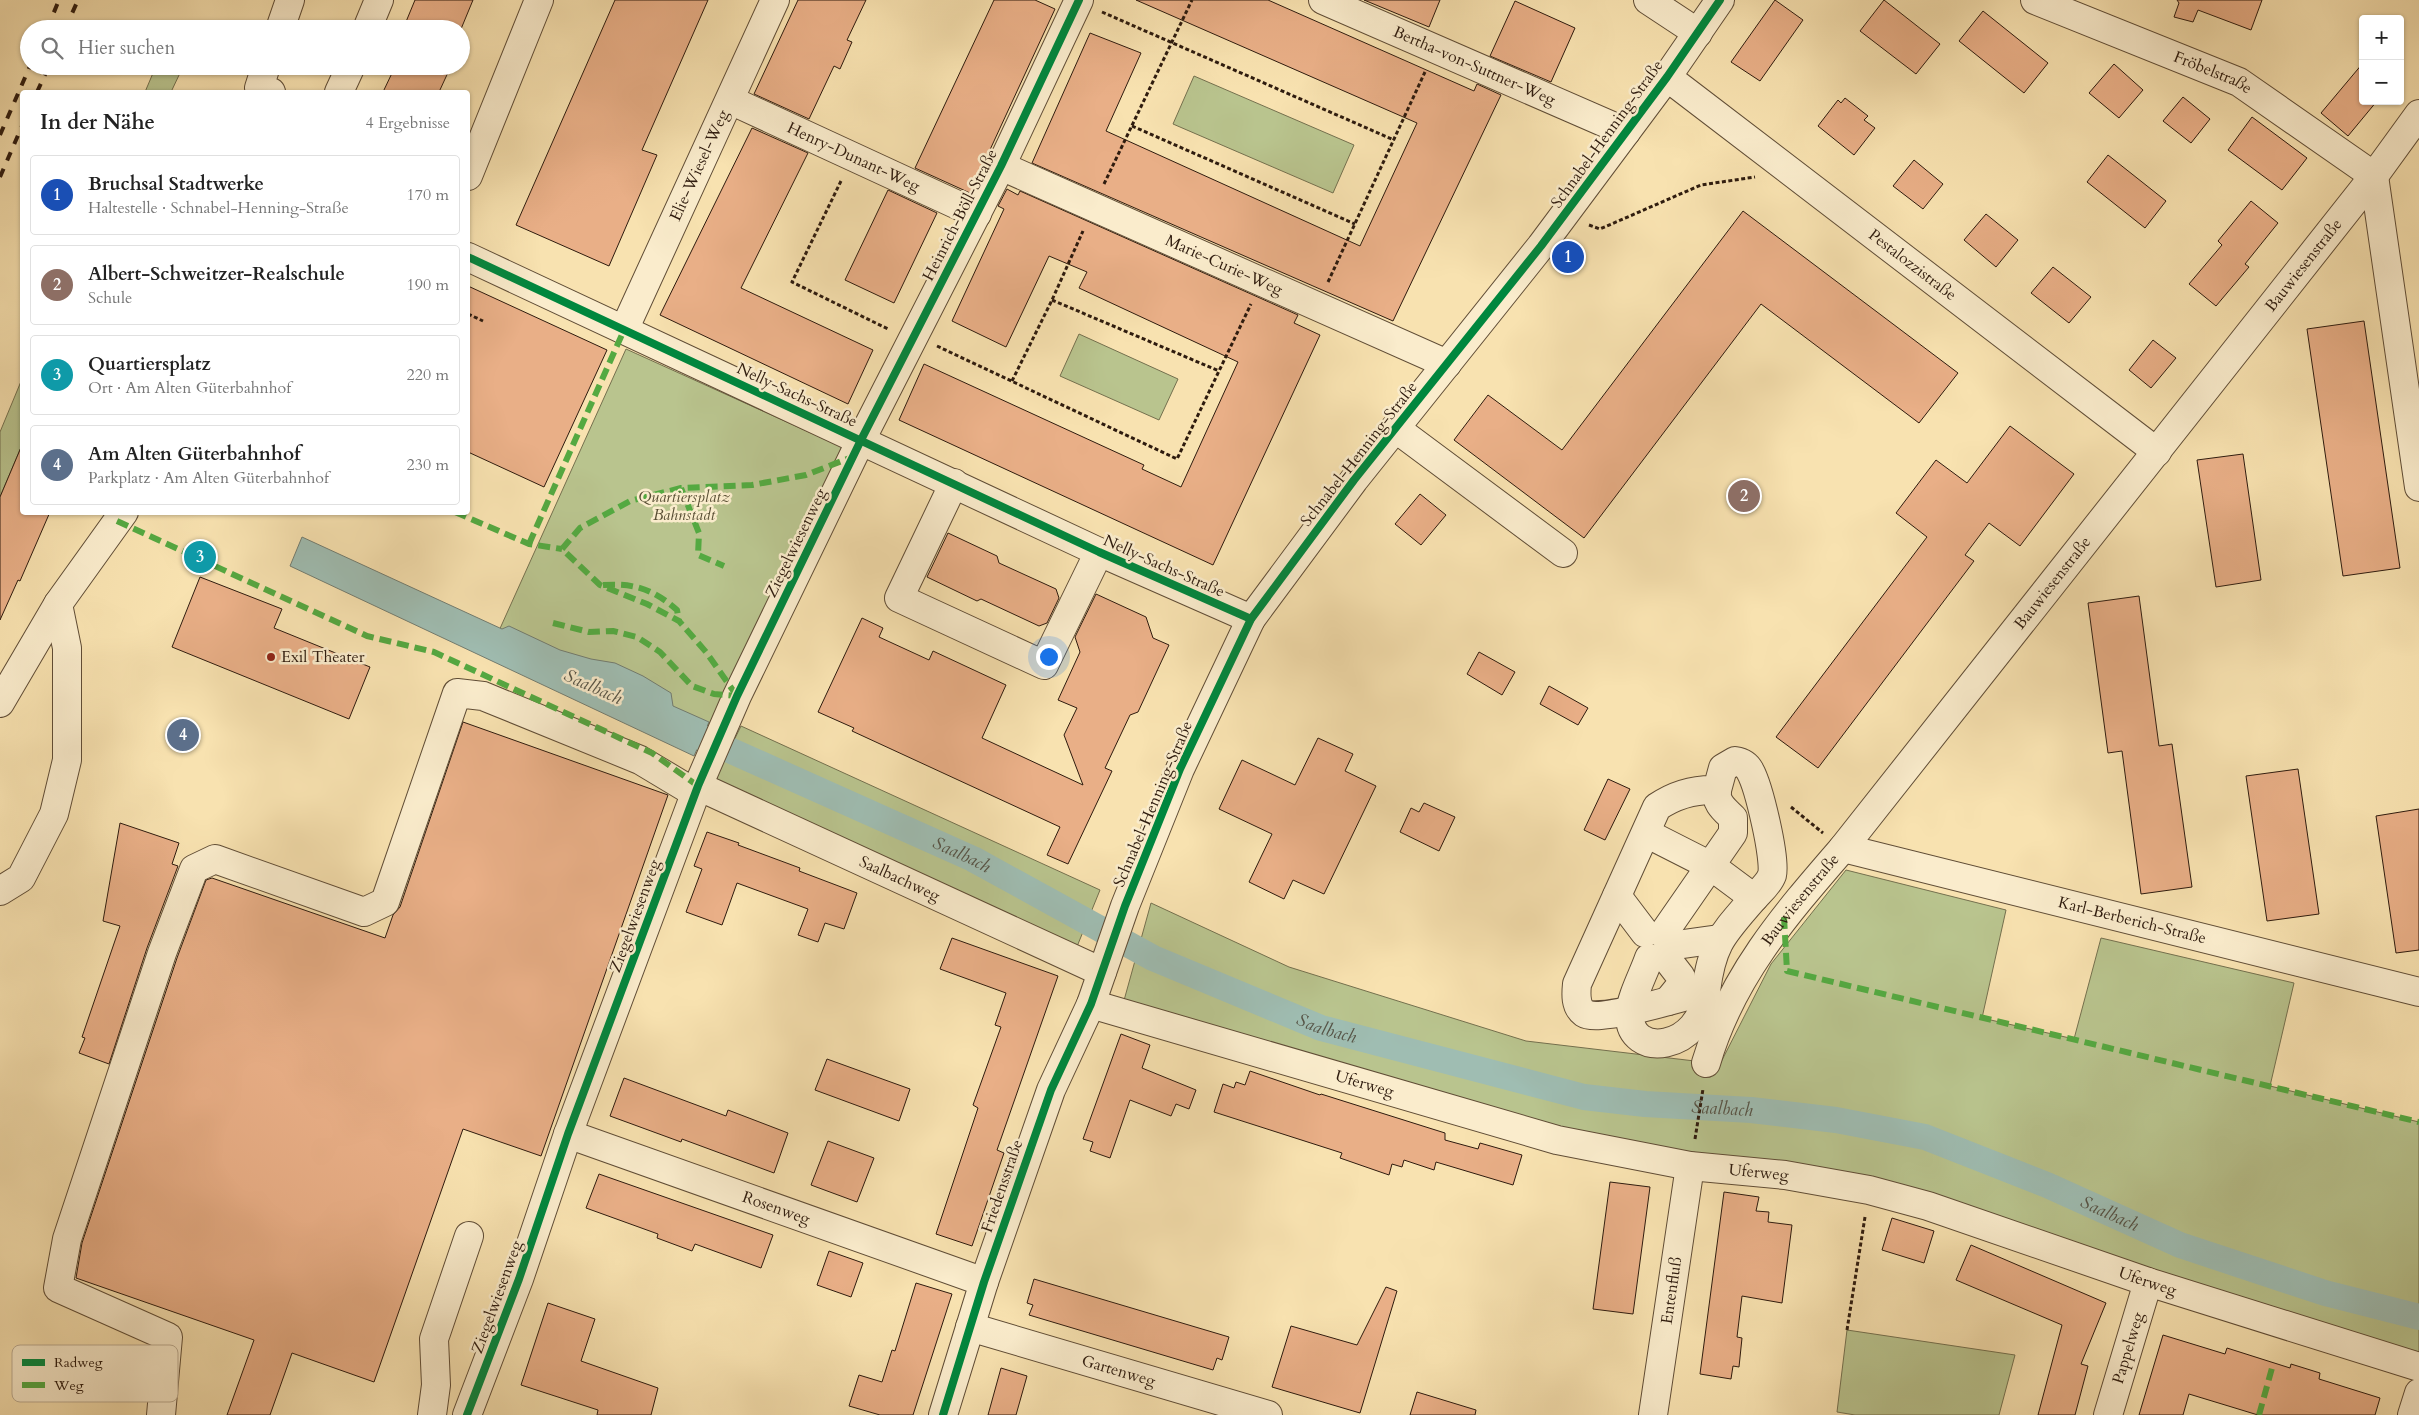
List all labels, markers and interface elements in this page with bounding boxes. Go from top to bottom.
map controls [2359,15,2404,105]
button: + [2359,15,2404,60]
search box [20,20,470,75]
street label: Bertha-von-Suttner-Weg [1390,21,1559,111]
icon: search [38,34,66,62]
text: Hier suchen [78,35,175,61]
street label: Fröbelstraße [2170,46,2257,99]
street label: Schnabel-Henning-Straße [1546,55,1668,213]
button: − [2359,60,2404,105]
street label: Elie-Wiesel-Weg [664,106,734,225]
text: In der Nähe [40,108,155,137]
text: 4 Ergebnisse [365,112,450,134]
street label: Henry-Dunant-Weg [783,117,924,197]
street label: Heinrich-Böll-Straße [917,145,1003,285]
text: Bruchsal Stadtwerke [88,171,264,197]
text: 1 [53,184,61,206]
text: 170 m [407,184,449,206]
text: Haltestelle · Schnabel-Henning-Straße [88,197,349,219]
street label: Bauwiesenstraße [2260,214,2347,316]
street label: Pestalozzistraße [1864,224,1961,306]
street label: Marie-Curie-Weg [1162,229,1286,301]
pin: 1 [1552,238,1584,276]
text: Albert-Schweitzer-Realschule [88,261,345,287]
text: 2 [53,274,61,296]
text: 190 m [407,274,449,296]
text: Schule [88,287,132,309]
text: Quartiersplatz [88,351,211,377]
street label: Nelly-Sachs-Straße [733,357,861,433]
text: 3 [53,364,61,386]
text: 220 m [407,364,449,386]
text: Ort · Am Alten Güterbahnhof [88,377,291,399]
street label: Schnabel-Henning-Straße [1295,377,1423,531]
text: Am Alten Güterbahnhof [88,441,301,467]
text: 4 [53,454,61,476]
text: 230 m [407,454,449,476]
text: Parkplatz · Am Alten Güterbahnhof [88,467,329,489]
pin: 2 [1728,477,1760,515]
street label: Ziegelwiesenweg [760,485,832,601]
park label: Quartiersplatz Bahnstadt [638,486,730,526]
street label: Nelly-Sachs-Straße [1100,529,1228,603]
street label: Bauwiesenstraße [2009,532,2096,634]
pin: 3 [184,538,216,576]
your location [1036,644,1062,670]
place label: Exil Theater [281,646,365,668]
marker: Exil Theater [265,651,277,663]
water label: Saalbach [560,663,627,711]
pin: 4 [167,716,199,754]
street label: Schnabel-Henning-Straße [1108,718,1198,890]
water label: Saalbach [929,830,996,879]
street label: Bauwiesenstraße [1756,849,1844,950]
street label: Saalbachweg [856,851,944,907]
street label: Ziegelwiesenweg [604,856,666,976]
street label: Karl-Berberich-Straße [2056,891,2208,949]
water label: Saalbach [1293,1007,1360,1049]
street label: Uferweg [1333,1065,1397,1103]
water label: Saalbach [1691,1094,1754,1123]
street label: Friedensstraße [976,1137,1028,1235]
street label: Uferweg [1728,1159,1790,1186]
street label: Rosenweg [739,1186,813,1230]
water label: Saalbach [2076,1189,2143,1237]
street label: Ziegelwiesenweg [466,1237,528,1357]
street label: Entenfluß [1656,1255,1687,1326]
street label: Uferweg [2115,1262,2179,1301]
street label: Pappelweg [2107,1309,2149,1386]
legend [12,1345,178,1402]
street label: Gartenweg [1079,1350,1158,1392]
text: Radweg [54,1353,103,1372]
text: Weg [53,1376,84,1395]

